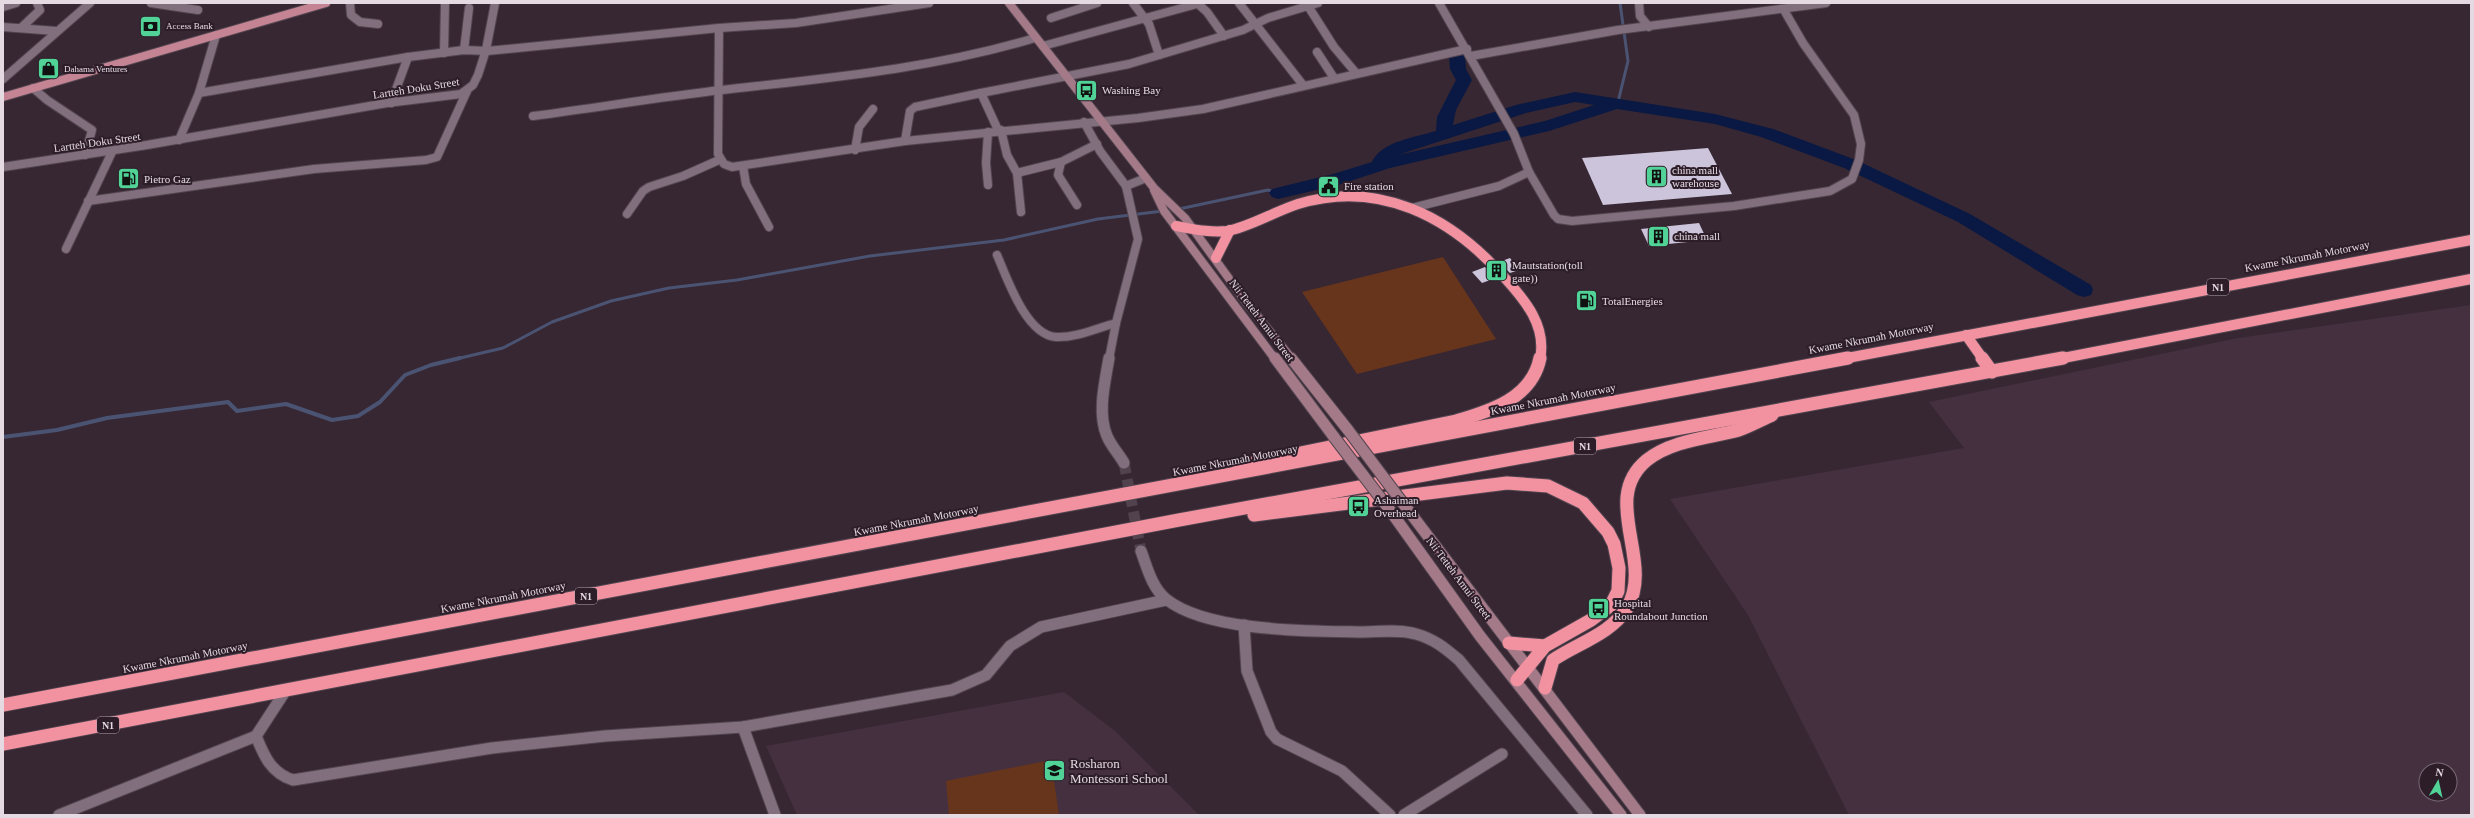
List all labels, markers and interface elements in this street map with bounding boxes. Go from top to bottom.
bank icon: Access Bank [137,13,163,39]
place label: Access Bank [166,21,213,31]
shop icon: Dahama Ventures [35,56,61,82]
place label: Dahama Ventures [64,64,128,74]
street label: Lartteh Doku Street [372,75,460,101]
bus stop icon: Washing Bay [1073,77,1099,103]
place label: Washing Bay [1102,84,1161,96]
street label: Lartteh Doku Street [53,130,141,154]
building icon: china mall warehouse [1643,163,1669,189]
place label: china mall warehouse [1672,164,1719,189]
fuel station icon: Pietro Gaz [115,166,141,192]
place label: Pietro Gaz [144,173,191,185]
public building icon: Fire station [1315,173,1341,199]
place label: Fire station [1344,180,1394,192]
building icon: china mall [1645,223,1671,249]
place label: china mall [1674,230,1720,242]
street label: Kwame Nkrumah Motorway [2243,238,2371,274]
building icon: Mautstation(toll gate)) [1483,258,1509,284]
place label: Mautstation(toll gate)) [1512,259,1583,285]
street label: Nii Tetteh Amui Street [1227,277,1297,363]
road number: N1 [2207,279,2229,295]
fuel station icon: TotalEnergies [1574,288,1600,314]
place label: TotalEnergies [1602,295,1663,307]
street label: Kwame Nkrumah Motorway [1807,320,1935,356]
street label: Kwame Nkrumah Motorway [1489,381,1617,417]
road number: N1 [1574,438,1596,454]
street label: Kwame Nkrumah Motorway [1171,442,1299,478]
bus stop icon: Ashaiman Overhead [1346,493,1372,519]
place label: Ashaiman Overhead [1374,494,1419,519]
street label: Kwame Nkrumah Motorway [852,502,980,538]
street label: Nii Tetteh Amui Street [1424,535,1494,621]
street label: Kwame Nkrumah Motorway [439,579,567,615]
road number: N1 [575,588,597,604]
bus stop icon: Hospital Roundabout Junction [1586,596,1612,622]
place label: Hospital Roundabout Junction [1614,597,1708,622]
street label: Kwame Nkrumah Motorway [121,639,249,675]
road number: N1 [97,717,119,733]
place label: Rosharon Montessori School [1070,756,1168,786]
school or university icon: Rosharon Montessori School [1041,757,1067,783]
north arrow [2418,762,2458,802]
text: N [2435,766,2444,779]

